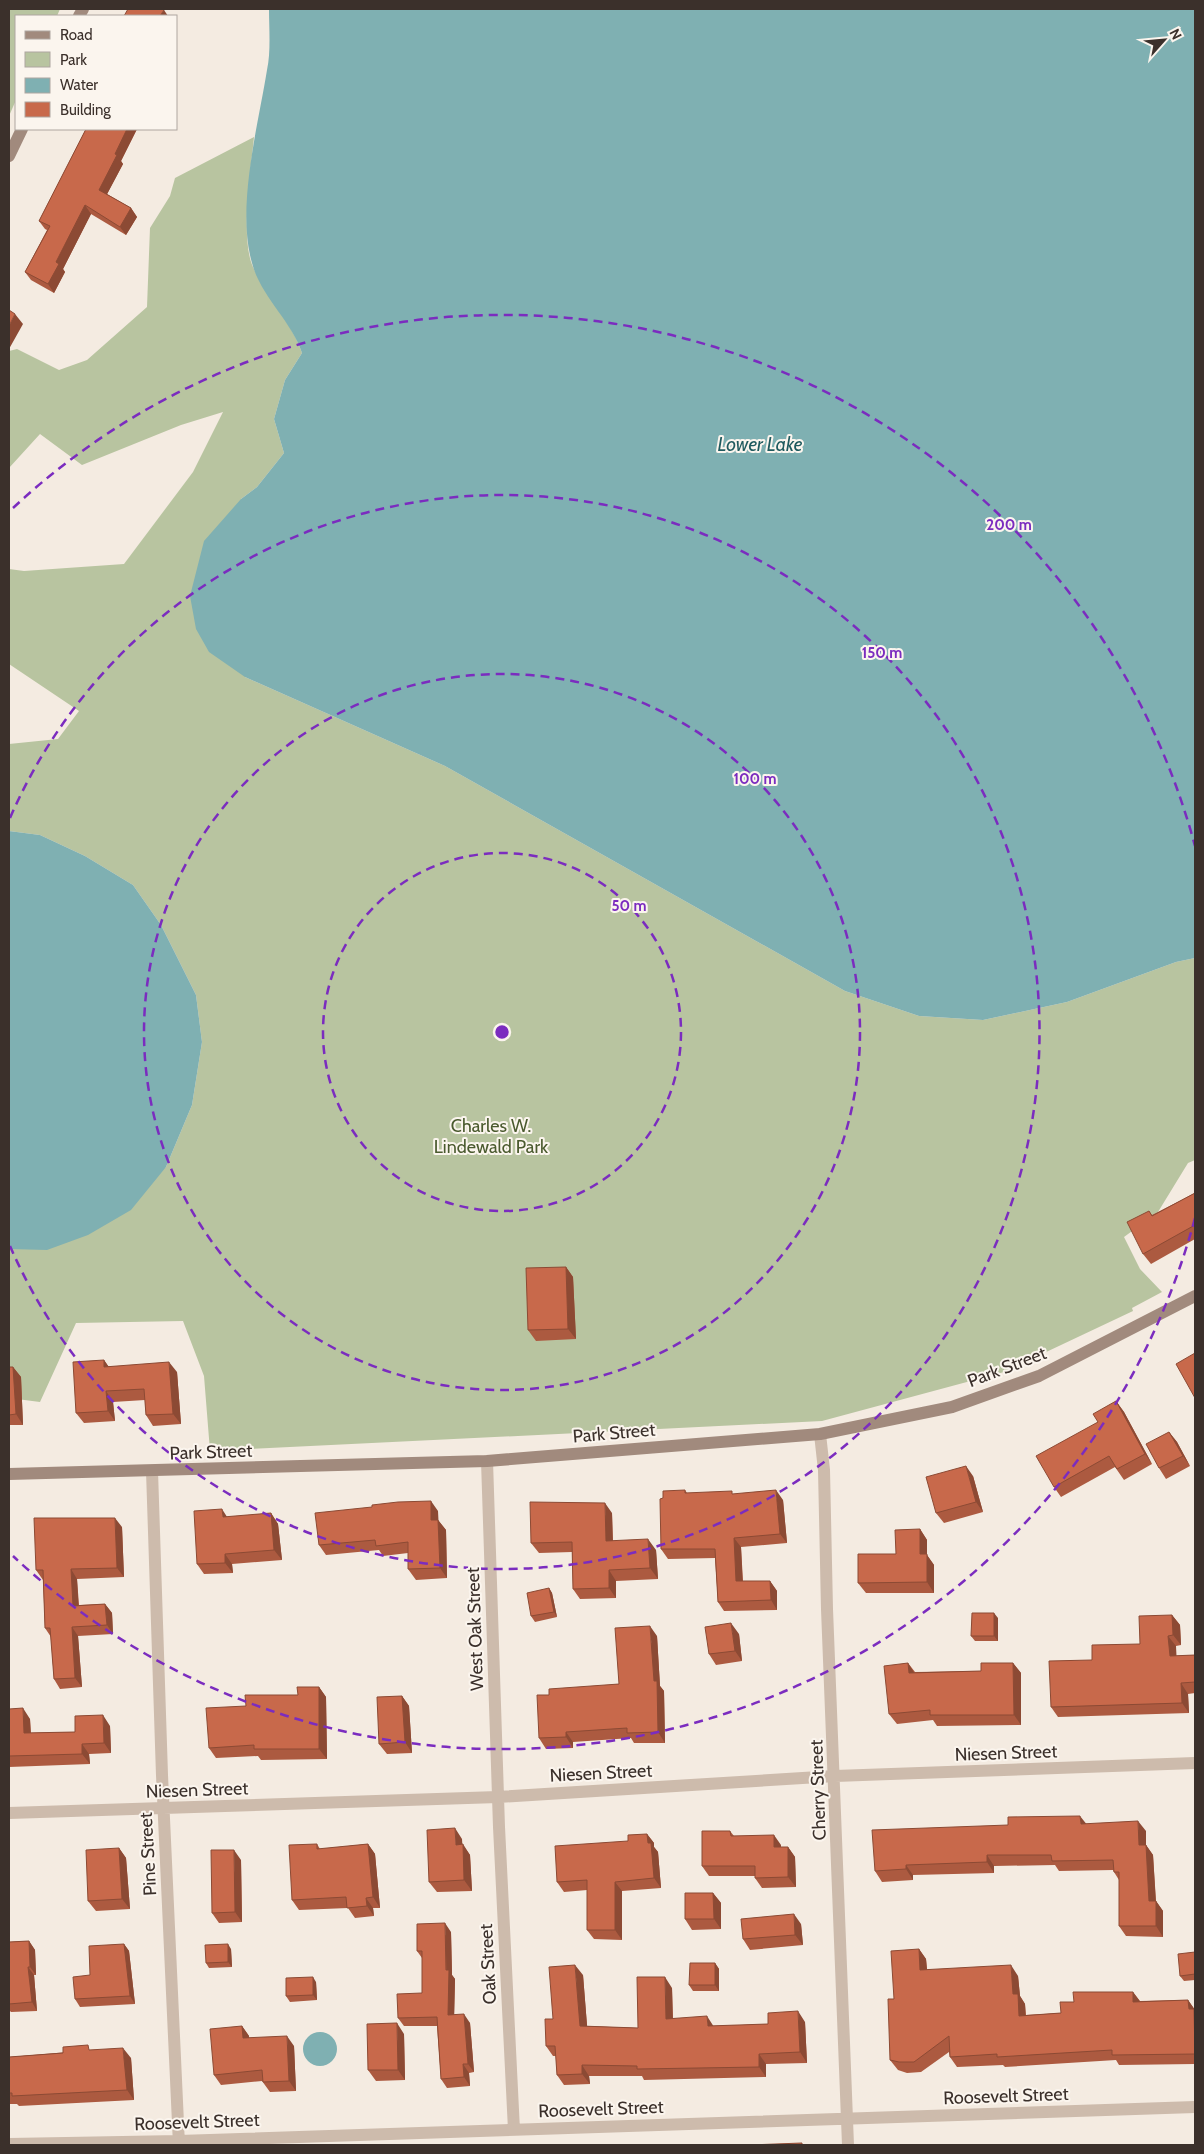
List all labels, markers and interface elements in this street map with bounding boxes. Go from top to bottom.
legend [15,15,178,130]
north arrow [1139,15,1189,65]
text: Road [60,26,93,44]
text: N [1165,26,1186,43]
text: Park [60,51,87,69]
text: Water [60,76,98,94]
text: Building [60,101,111,119]
water label: Lower Lake [718,433,803,456]
text: 200 m [986,516,1032,534]
text: 150 m [862,644,902,662]
text: 100 m [733,770,777,788]
text: 50 m [611,897,647,915]
centre of rings [493,1023,511,1041]
park label: Charles W. Lindewald Park [434,1115,549,1158]
street label: Park Street [964,1342,1050,1392]
street label: Park Street [572,1418,656,1448]
street label: Park Street [169,1440,253,1464]
street label: West Oak Street [462,1567,488,1691]
street label: Cherry Street [805,1739,831,1841]
street label: Niesen Street [954,1740,1058,1766]
street label: Niesen Street [549,1759,653,1787]
street label: Niesen Street [145,1777,249,1803]
street label: Pine Street [135,1812,161,1896]
street label: Oak Street [475,1923,501,2005]
street label: Roosevelt Street [943,2083,1069,2109]
street label: Roosevelt Street [538,2096,664,2122]
street label: Roosevelt Street [134,2109,260,2135]

